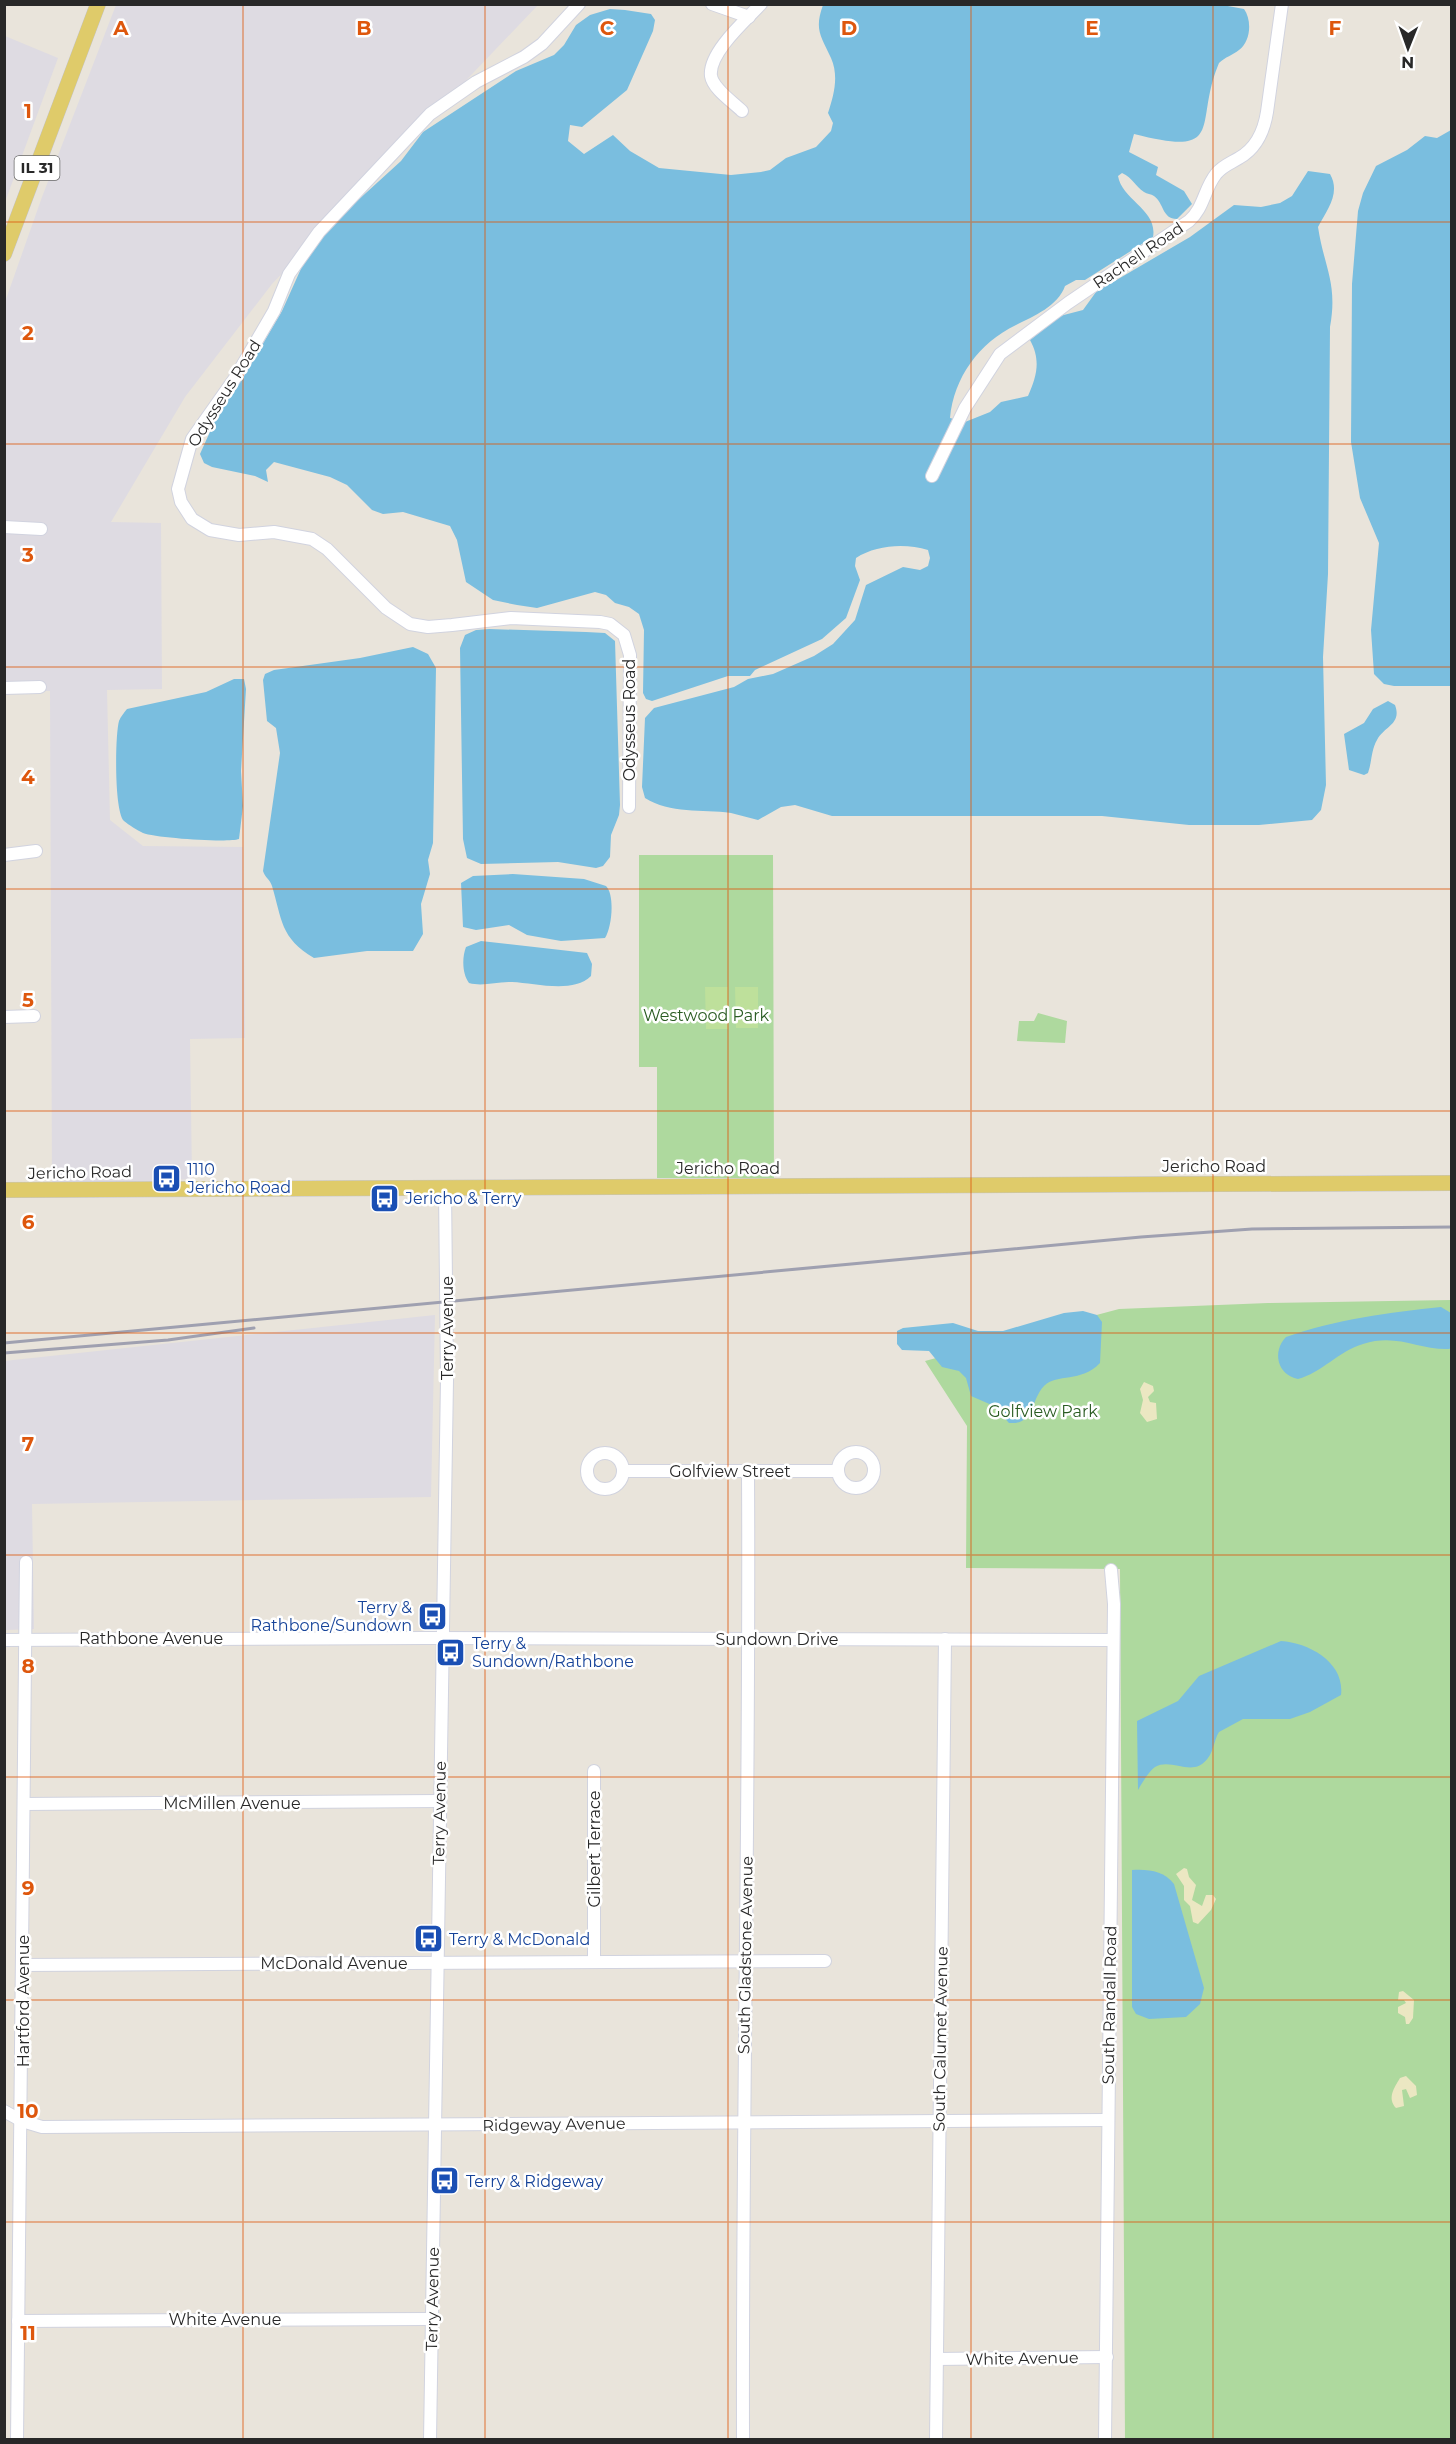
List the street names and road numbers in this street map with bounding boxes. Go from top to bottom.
road number: IL 31 [15,156,60,180]
street label: Rachell Road [1089,218,1187,293]
street label: Odysseus Road [184,336,265,450]
street label: Odysseus Road [620,659,639,781]
street label: Jericho Road [1161,1157,1266,1176]
street label: Jericho Road [675,1159,780,1178]
street label: Jericho Road [27,1162,132,1183]
street label: Terry Avenue [438,1276,457,1380]
street label: Golfview Street [669,1462,791,1481]
street label: Rathbone Avenue [79,1629,223,1648]
street label: Sundown Drive [715,1630,839,1649]
street label: Terry Avenue [429,1761,450,1865]
street label: Gilbert Terrace [585,1791,604,1907]
street label: McMillen Avenue [163,1794,301,1813]
street label: South Gladstone Avenue [734,1856,757,2054]
street label: South Randall Road [1099,1925,1120,2085]
street label: Hartford Avenue [14,1935,33,2067]
street label: South Calumet Avenue [929,1946,952,2132]
street label: McDonald Avenue [260,1954,408,1973]
street label: Ridgeway Avenue [482,2114,626,2135]
street label: Terry Avenue [422,2247,443,2351]
street label: White Avenue [169,2310,281,2329]
street label: White Avenue [965,2348,1079,2369]

